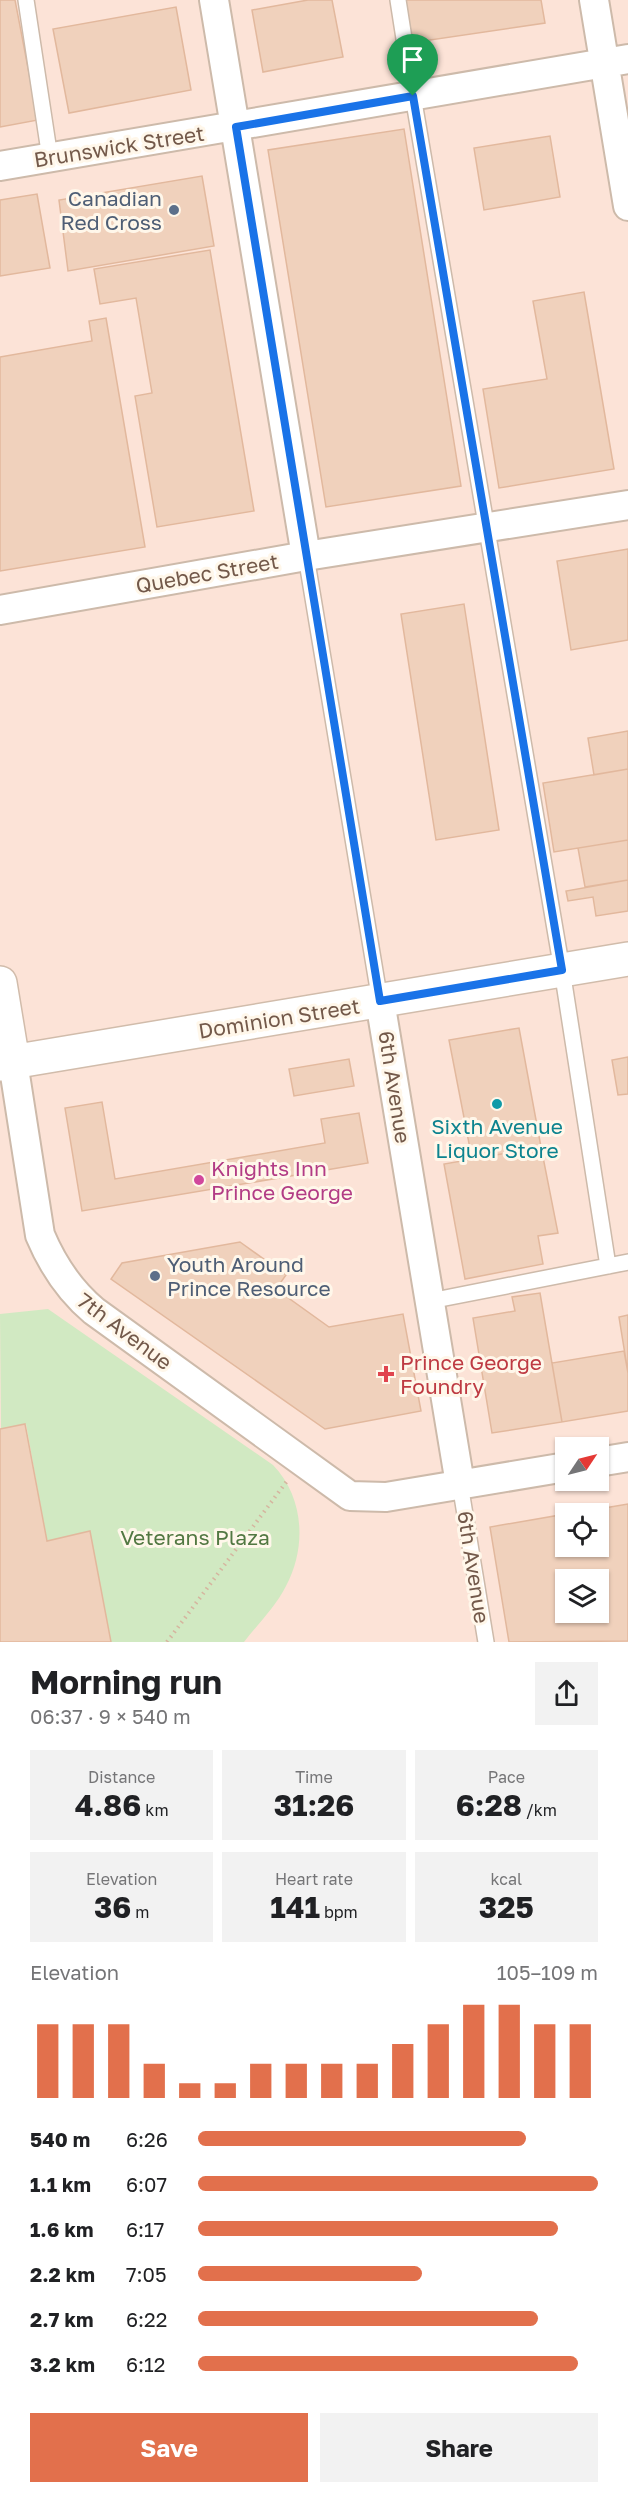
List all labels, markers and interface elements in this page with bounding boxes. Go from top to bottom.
pin [387,34,438,96]
icon: arrive [396,43,429,76]
street label: Brunswick Street [32,120,206,172]
place label: Canadian Red Cross [60,185,162,235]
marker: Canadian Red Cross [167,203,181,217]
street label: Quebec Street [134,548,280,598]
street label: Dominion Street [196,992,362,1044]
street label: 6th Avenue [373,1029,417,1145]
marker: Sixth Avenue Liquor Store [490,1097,504,1111]
place label: Sixth Avenue Liquor Store [431,1113,563,1163]
place label: Knights Inn Prince George [211,1155,353,1205]
marker: Knights Inn Prince George [192,1173,206,1187]
place label: Youth Around Prince Resource [167,1251,331,1301]
marker: Youth Around Prince Resource [148,1269,162,1283]
street label: 7th Avenue [73,1287,177,1375]
place label: Prince George Foundry [400,1349,542,1399]
marker: Prince George Foundry [377,1365,395,1383]
north arrow [555,1437,609,1491]
map controls [555,1437,609,1623]
button: locate [555,1503,609,1557]
street label: 6th Avenue [452,1509,496,1625]
park label: Veterans Plaza [120,1524,270,1550]
button: layers [555,1569,609,1623]
text: Morning run [30,1662,222,1701]
button: share [535,1662,598,1725]
text: 06:37 · 9 × 540 m [30,1704,191,1728]
text: Distance [88,1767,155,1787]
text: Time [295,1767,333,1787]
text: Pace [488,1767,525,1787]
text: 4.86 [75,1787,141,1823]
text: 31:26 [274,1787,354,1823]
text: 6:28 [456,1787,522,1823]
text: km [141,1800,169,1820]
text: /km [522,1800,557,1820]
text: Elevation [86,1869,157,1889]
text: Heart rate [275,1869,353,1889]
text: kcal [491,1869,522,1889]
text: 36 [94,1889,131,1925]
text: 141 [270,1889,320,1925]
text: 325 [479,1889,534,1925]
text: m [131,1902,149,1922]
text: bpm [320,1902,358,1922]
text: Elevation [30,1960,119,1984]
text: 105–109 m [497,1960,598,1984]
text: 540 m [30,2127,90,2151]
text: 6:26 [126,2127,168,2151]
text: 1.1 km [30,2172,91,2196]
text: 6:07 [126,2172,167,2196]
text: 1.6 km [30,2217,94,2241]
text: 6:17 [126,2217,164,2241]
text: 2.2 km [30,2262,95,2286]
text: 7:05 [126,2262,167,2286]
text: 2.7 km [30,2307,94,2331]
text: 6:22 [126,2307,167,2331]
text: 3.2 km [30,2352,95,2376]
text: 6:12 [126,2352,165,2376]
button: Save [30,2413,308,2482]
button: Share [320,2413,598,2482]

